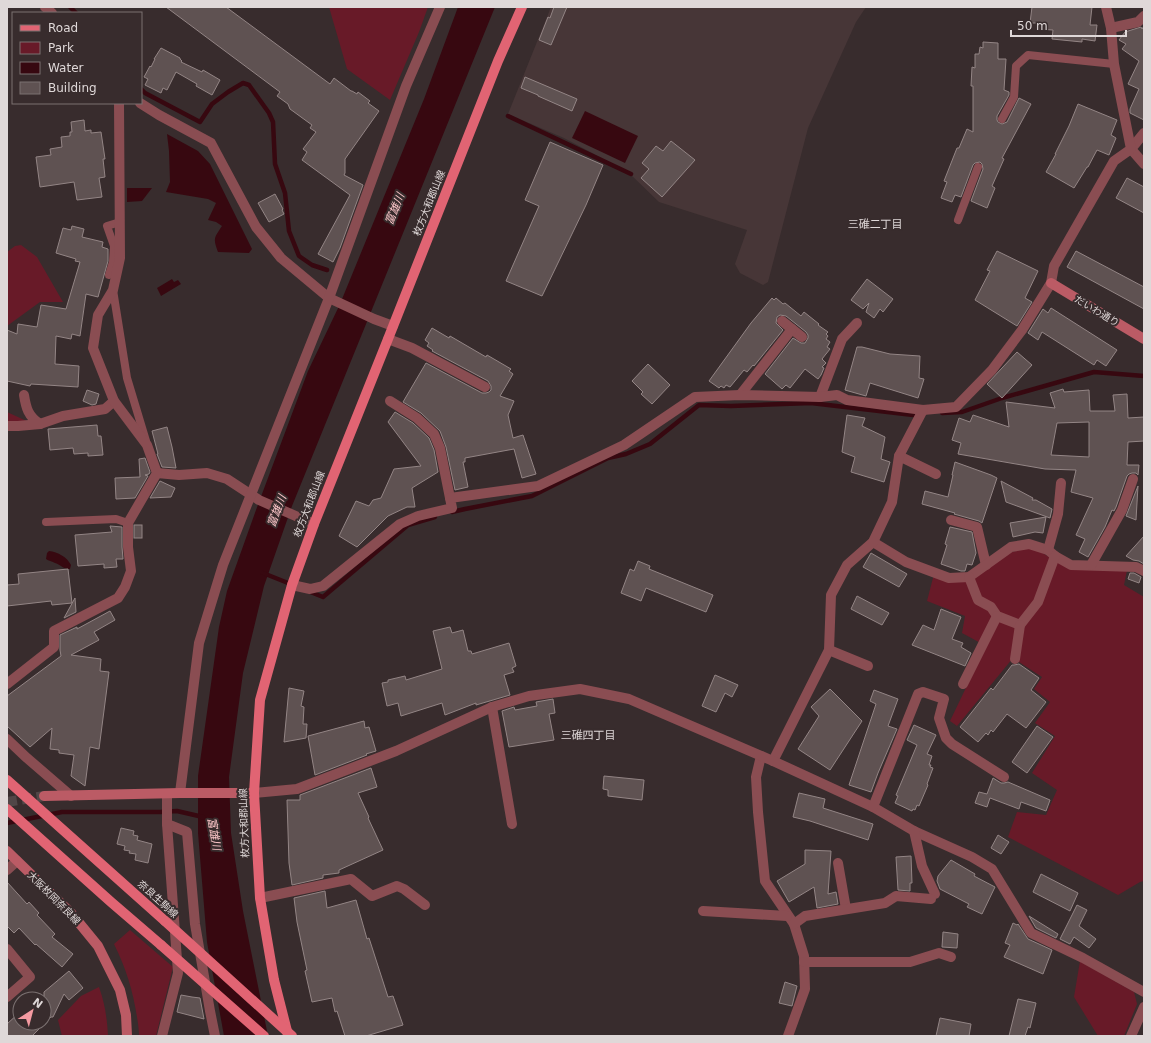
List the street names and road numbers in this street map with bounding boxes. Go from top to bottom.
street label: 枚方大和郡山線 [411,168,447,238]
street label: だいわ通り [1073,293,1121,329]
street label: 枚方大和郡山線 [291,469,327,539]
street label: 枚方大和郡山線 [237,788,251,858]
street label: 大阪枚岡奈良線 [25,869,83,927]
street label: 奈良生駒線 [136,878,180,920]

